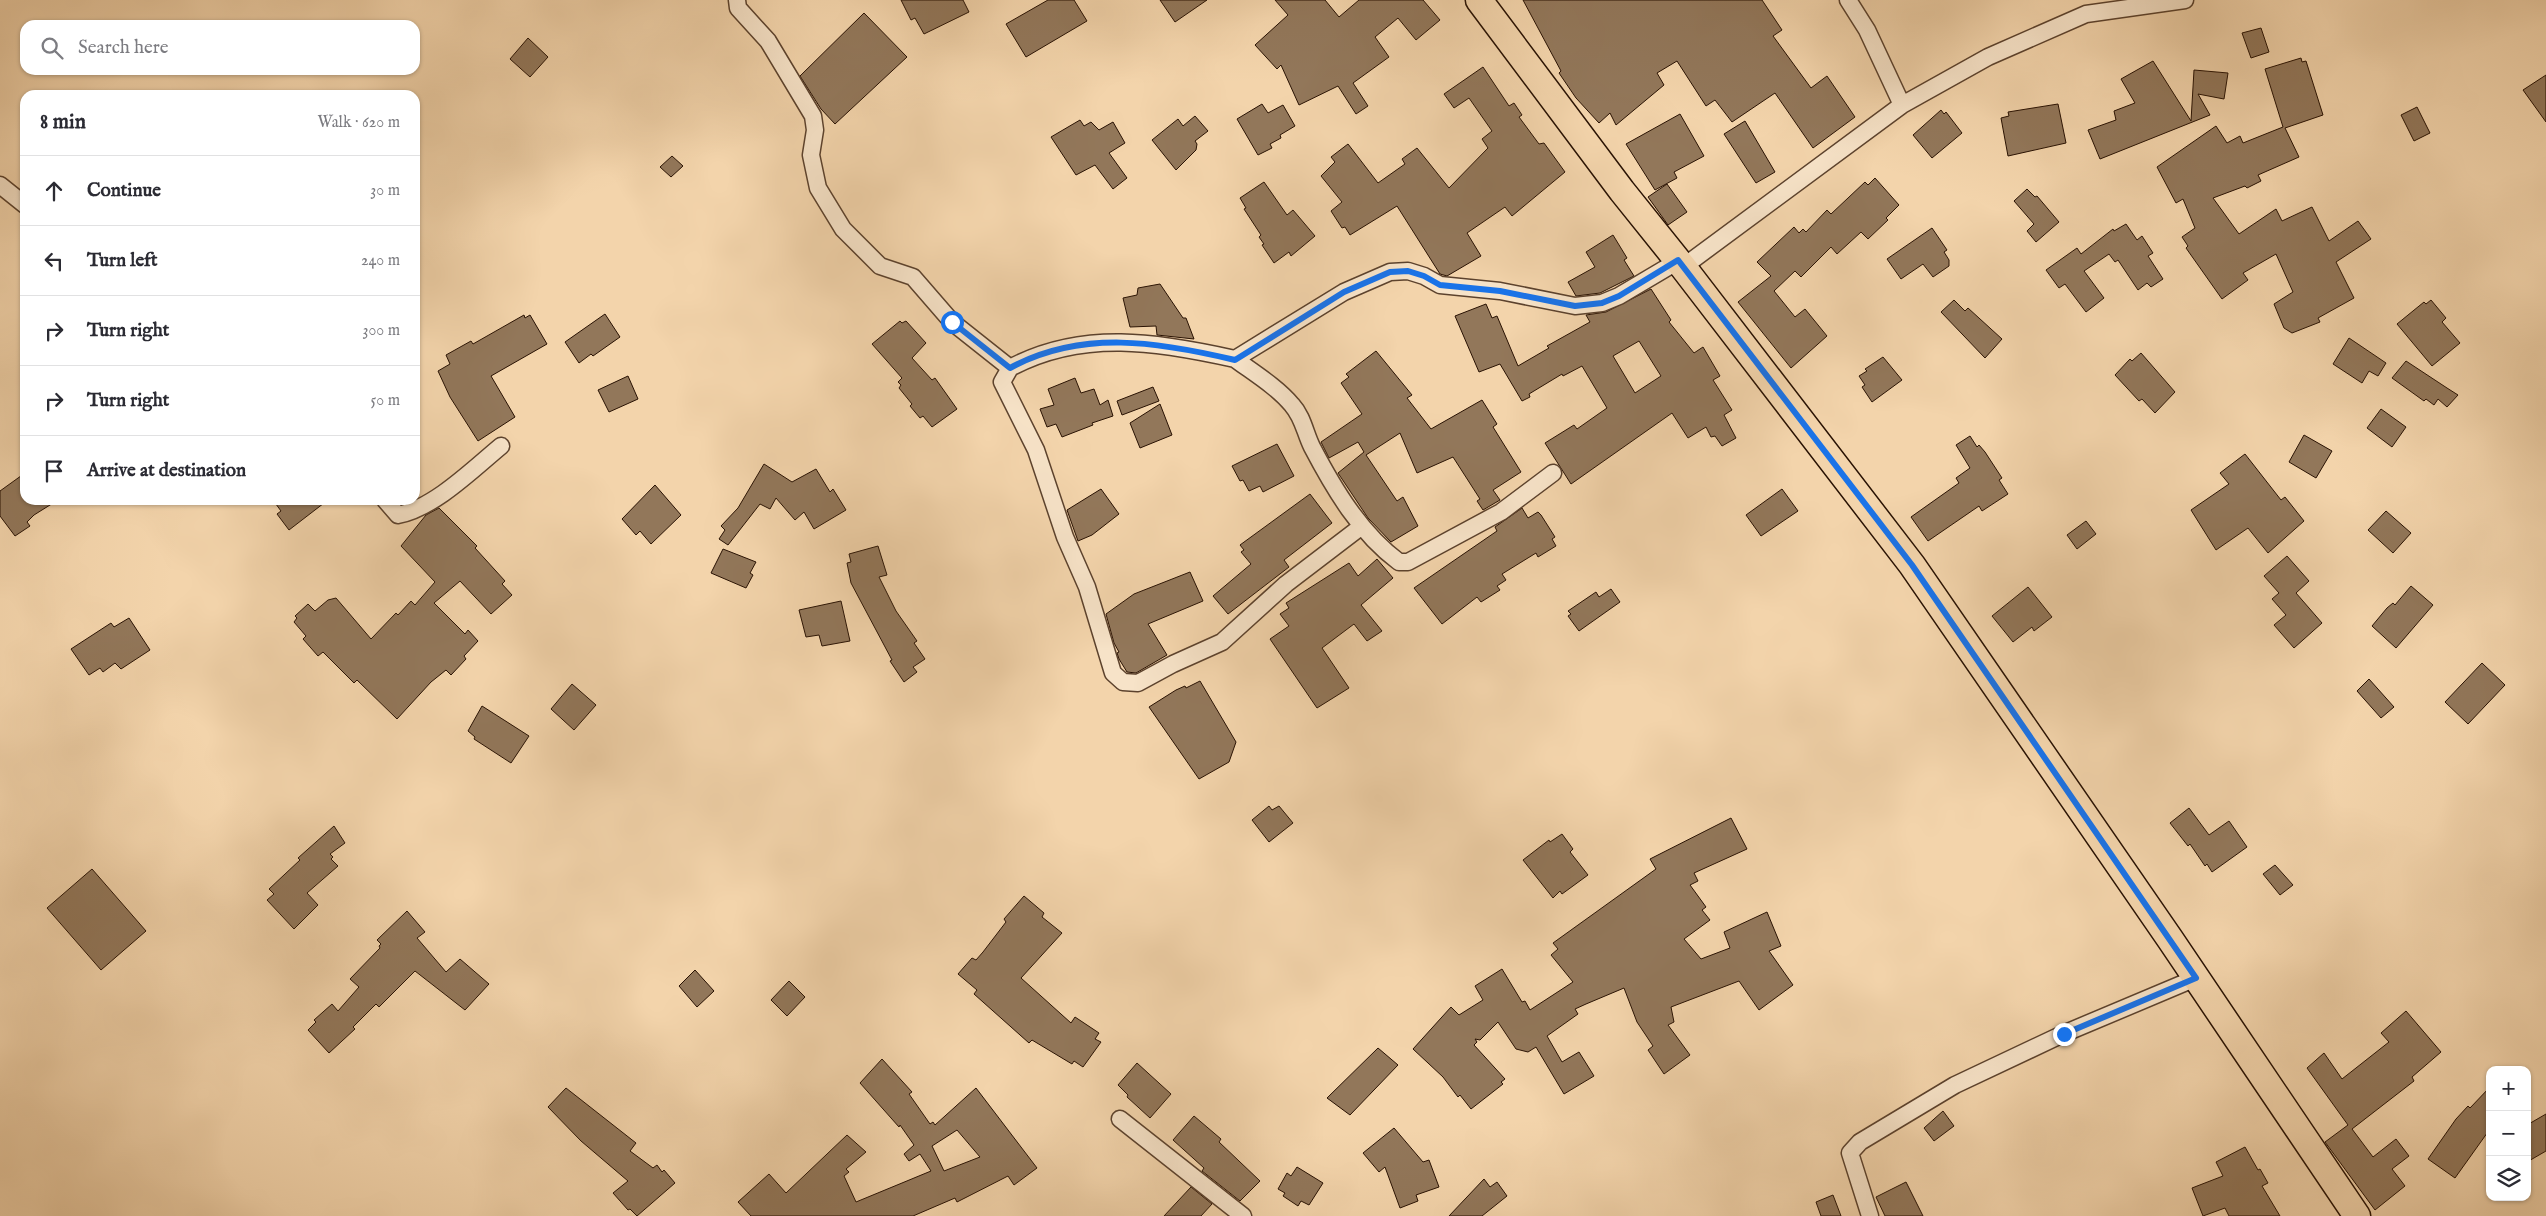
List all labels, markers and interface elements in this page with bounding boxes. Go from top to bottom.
search box [20,20,420,75]
icon: search [38,34,66,62]
text: Search here [78,36,169,60]
text: 8 min [40,109,86,136]
text: Walk · 620 m [317,113,400,133]
icon: ahead [40,177,68,205]
text: Continue [87,179,161,203]
text: 30 m [370,181,400,201]
icon: left [40,247,68,275]
text: Turn left [87,249,158,273]
text: 240 m [361,251,400,271]
route start [941,311,964,334]
icon: right [40,317,68,345]
text: Turn right [87,319,169,343]
text: 300 m [362,321,400,341]
icon: right [40,387,68,415]
text: Turn right [87,389,169,413]
text: 50 m [371,391,400,411]
icon: arrive [40,457,68,485]
text: Arrive at destination [87,459,246,483]
route end [2053,1023,2076,1046]
map controls [2486,1066,2531,1201]
button: + [2486,1066,2531,1111]
button: − [2486,1111,2531,1156]
button: layers [2486,1156,2531,1201]

